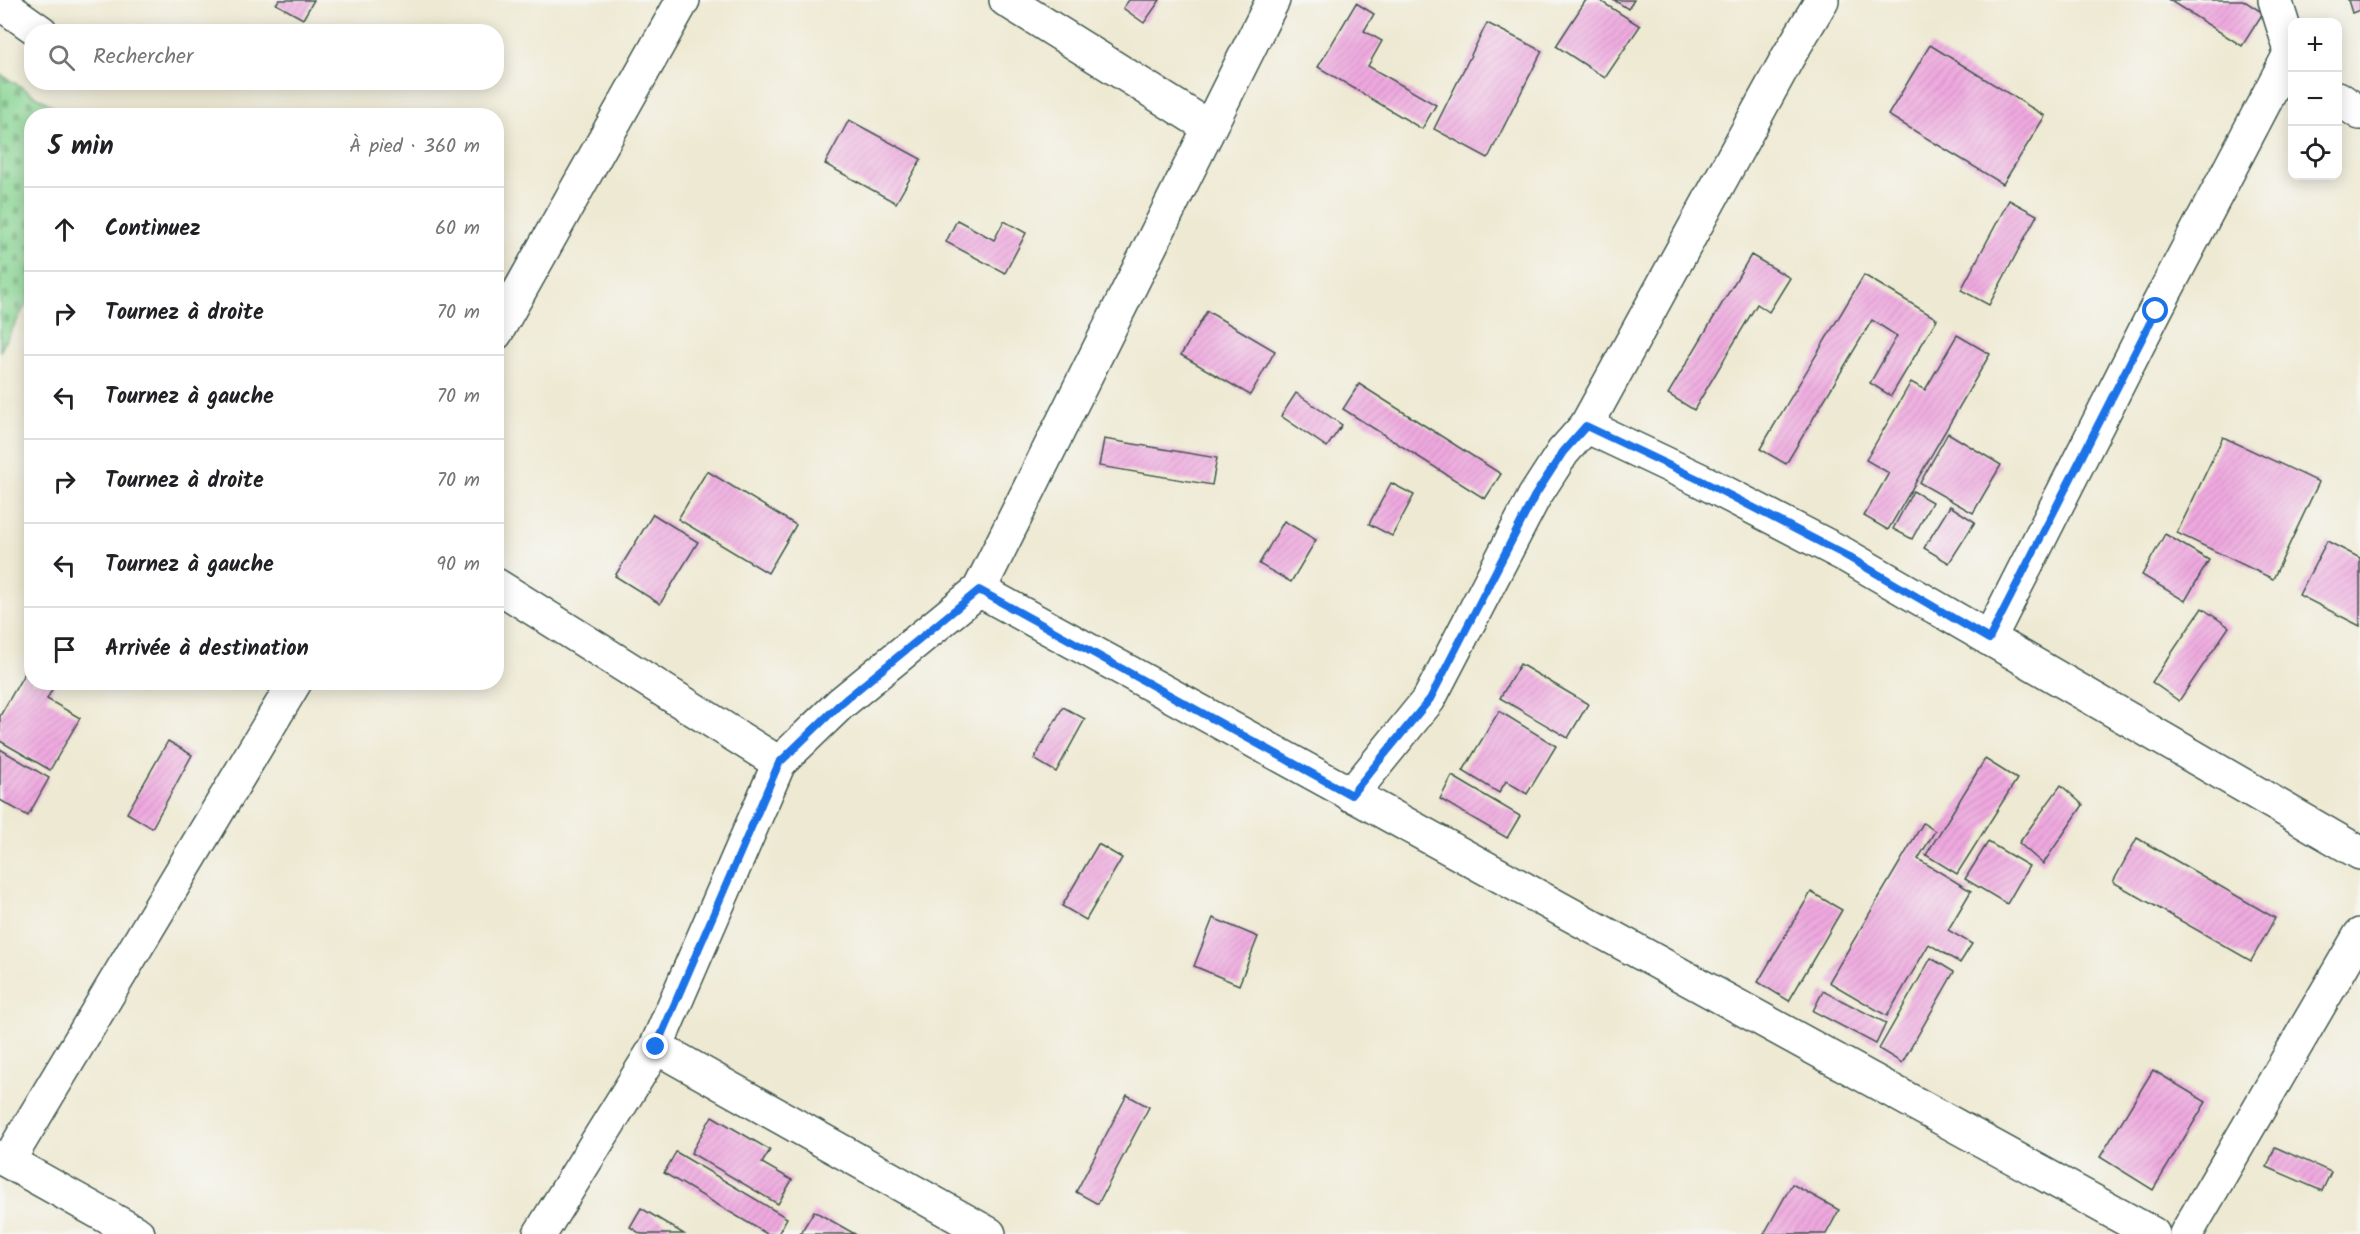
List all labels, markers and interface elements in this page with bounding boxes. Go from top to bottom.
map controls [2288,18,2342,180]
button: + [2288,18,2342,72]
search box [24,24,504,90]
text: Rechercher [93,40,193,75]
icon: search [45,41,78,74]
button: − [2288,72,2342,126]
text: 5 min [48,126,114,168]
button: locate [2288,126,2342,180]
text: À pied · 360 m [349,131,480,163]
text: Continuez [105,212,201,247]
icon: ahead [48,213,81,246]
text: 60 m [435,213,480,245]
text: Tournez à droite [105,296,264,331]
icon: right [48,297,81,330]
text: 70 m [437,297,480,329]
route start [2142,297,2168,323]
text: Tournez à gauche [105,380,274,415]
icon: left [48,381,81,414]
text: 70 m [437,381,480,413]
text: Tournez à droite [105,464,264,499]
icon: right [48,465,81,498]
text: 70 m [437,465,480,497]
text: Tournez à gauche [105,548,274,583]
icon: left [48,549,81,582]
text: 90 m [436,549,480,581]
text: Arrivée à destination [105,632,309,667]
icon: arrive [48,633,81,666]
route end [642,1033,668,1059]

